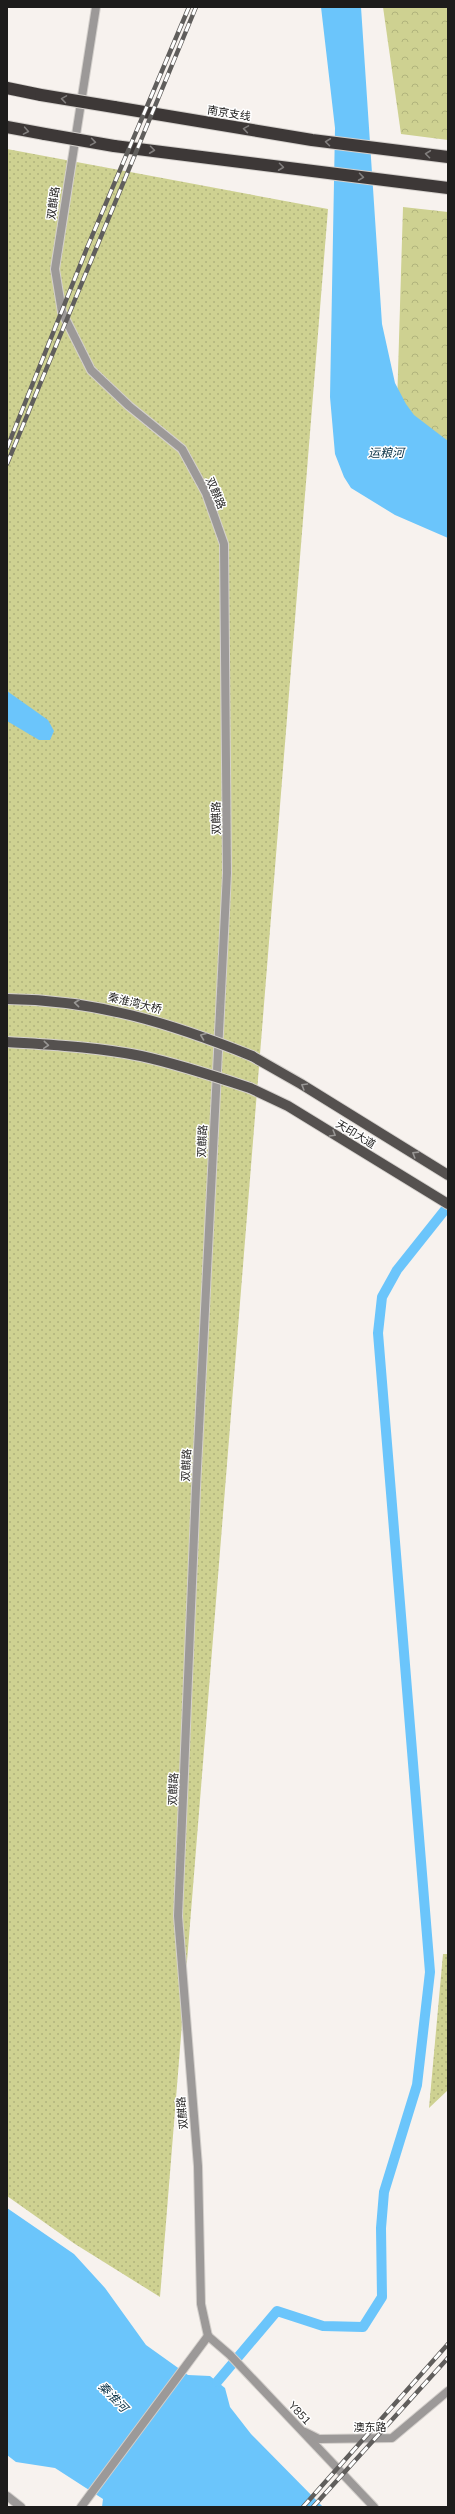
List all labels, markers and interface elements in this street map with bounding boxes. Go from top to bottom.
one-way arrow [60,95,67,104]
street label: 南京支线 [206,103,252,123]
one-way arrow [242,125,249,134]
one-way arrow [23,126,29,135]
one-way arrow [90,137,96,146]
one-way arrow [324,138,331,147]
one-way arrow [149,145,155,154]
one-way arrow [425,150,431,159]
one-way arrow [278,162,284,171]
one-way arrow [358,172,364,181]
street label: 双麒路 [44,186,62,220]
water label: 运粮河 [368,445,406,460]
street label: 双麒路 [203,475,229,511]
street label: 双麒路 [209,801,223,835]
street label: 秦淮湾大桥 [107,990,163,1016]
one-way arrow [74,999,80,1008]
one-way arrow [199,1033,206,1041]
one-way arrow [43,1040,49,1049]
one-way arrow [301,1083,308,1090]
street label: 天印大道 [334,1117,378,1151]
street label: 双麒路 [194,1124,210,1158]
one-way arrow [329,1129,336,1136]
one-way arrow [412,1151,419,1159]
street label: 双麒路 [178,1448,194,1482]
street label: 双麒路 [165,1772,181,1806]
street label: 双麒路 [174,2096,190,2130]
water label: 秦淮河 [95,2378,133,2416]
street label: Y851 [285,2398,314,2427]
street label: 澳东路 [354,2420,387,2434]

